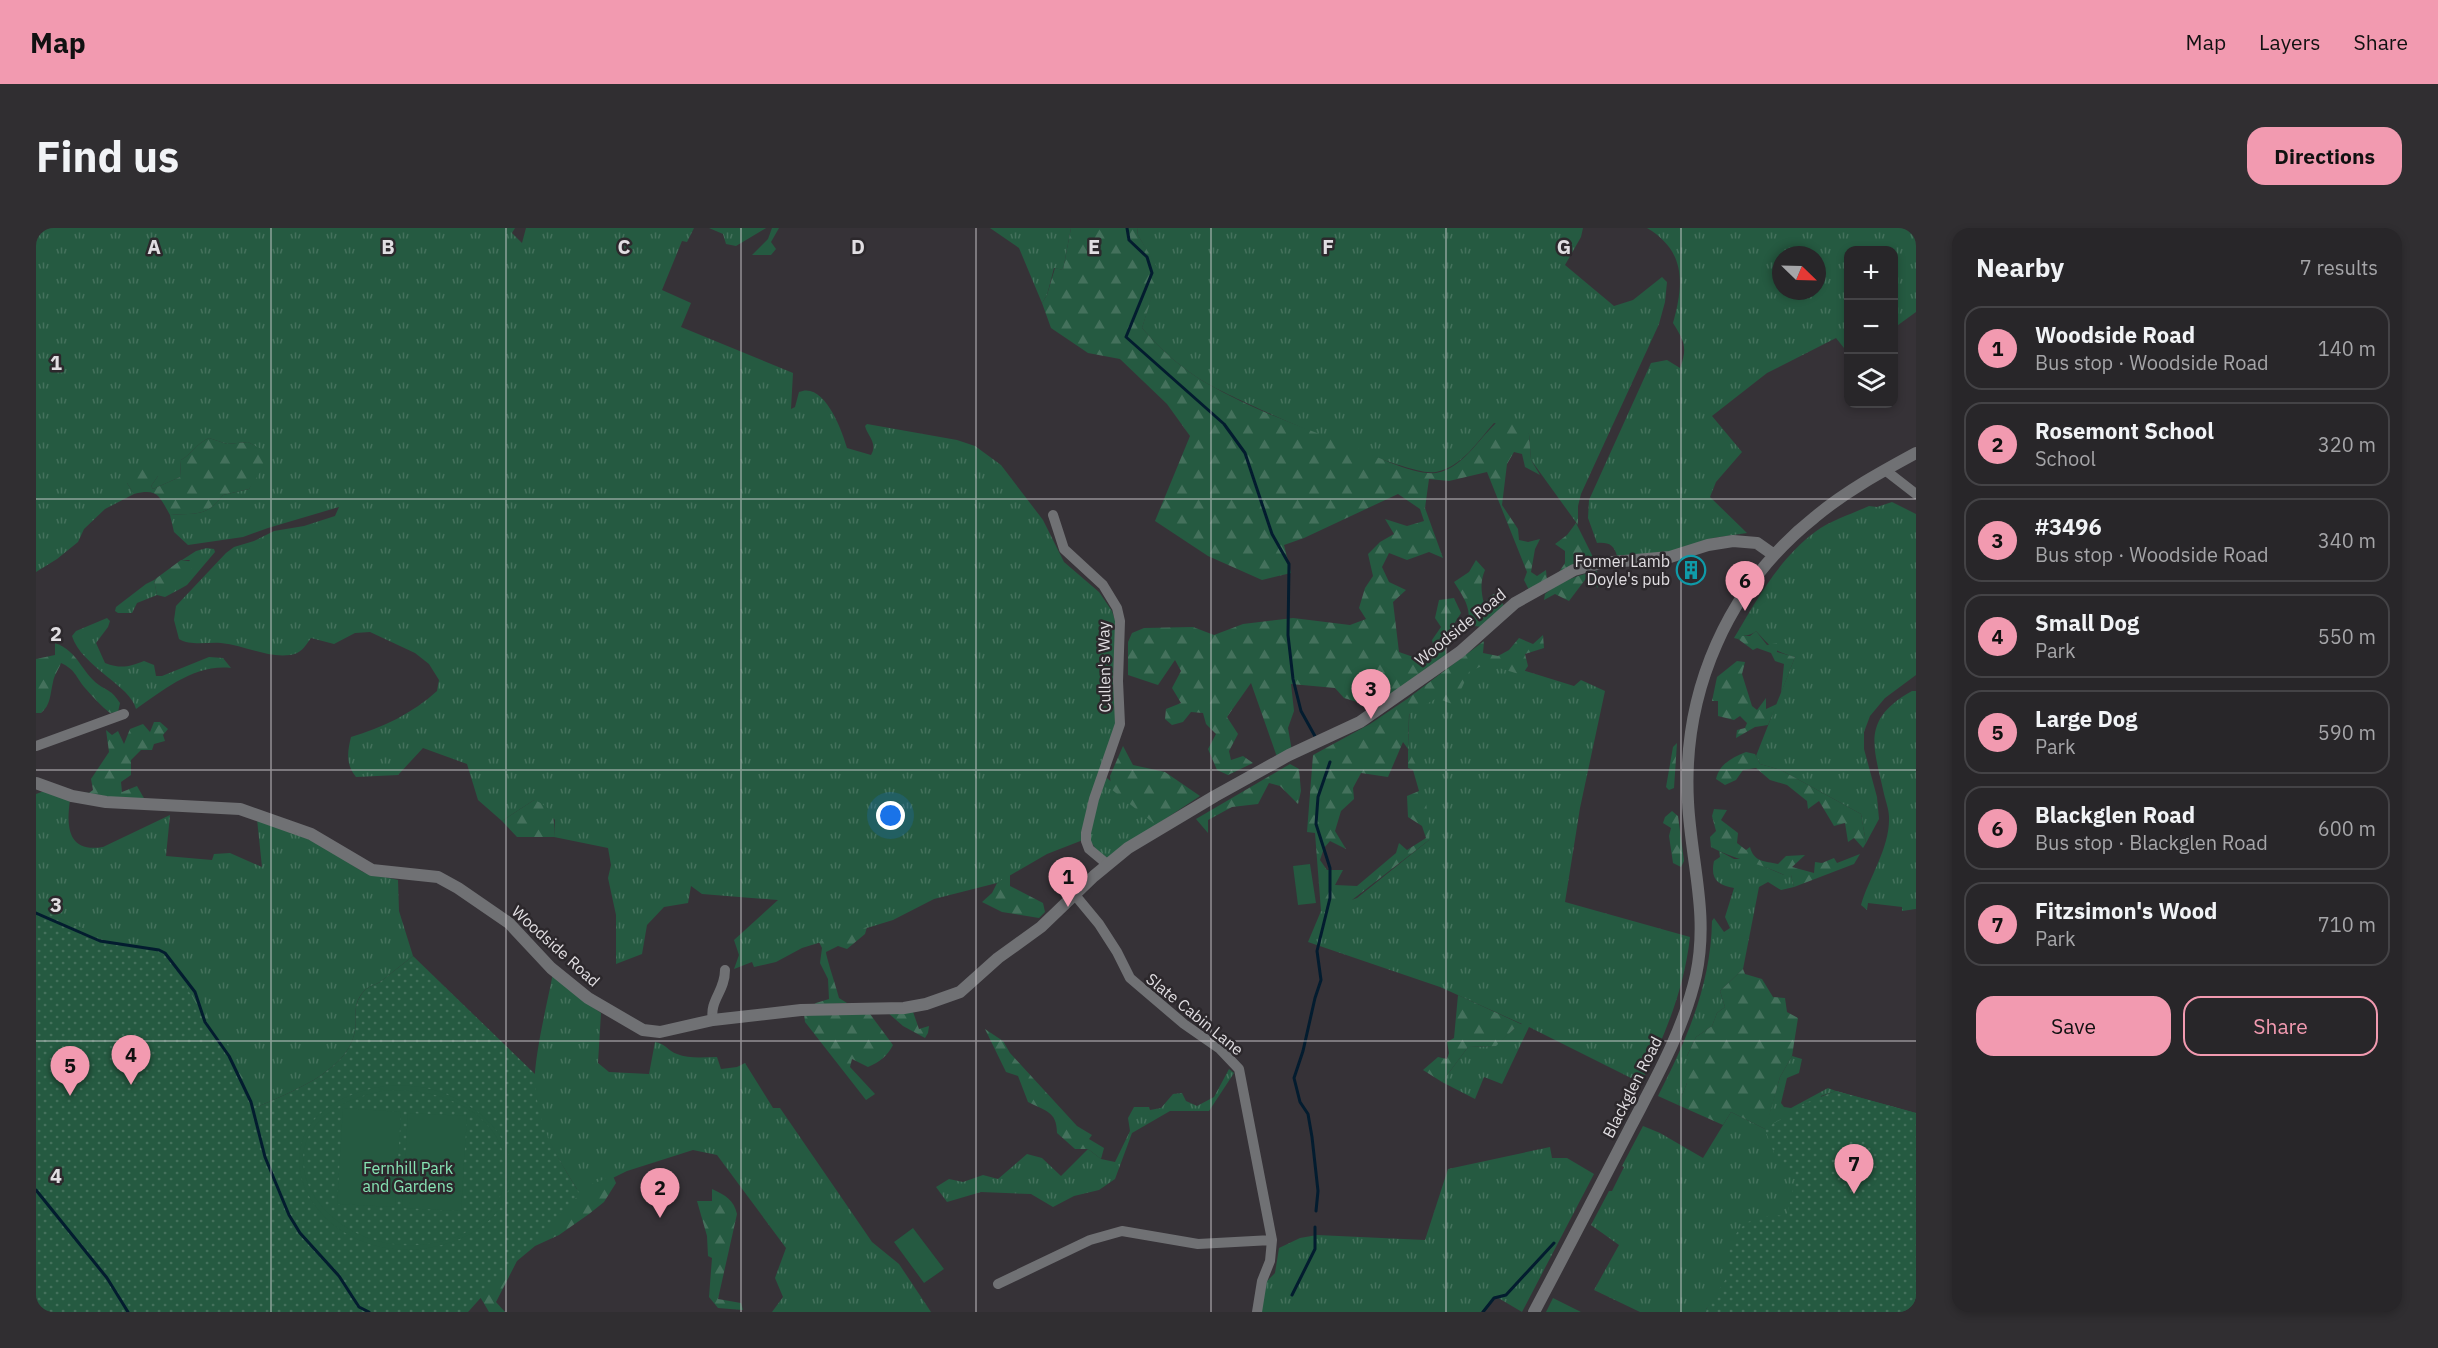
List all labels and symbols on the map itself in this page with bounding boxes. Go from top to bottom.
text: A [147,233,161,260]
text: B [381,233,395,260]
text: C [617,233,631,260]
text: D [851,233,865,260]
text: E [1088,233,1100,260]
text: F [1322,233,1334,260]
text: G [1557,233,1571,260]
north arrow [1772,246,1826,300]
text: 1 [50,349,62,376]
place label: Former Lamb Doyle's pub [1574,551,1670,589]
building icon: Former Lamb Doyle's pub [1675,554,1707,586]
pin: 6 [1726,562,1764,611]
street label: Woodside Road [1410,584,1510,670]
text: 2 [50,620,62,647]
street label: Cullen's Way [1093,621,1115,713]
pin: 3 [1352,670,1390,719]
your location [876,801,905,830]
pin: 1 [1048,858,1088,907]
text: 3 [50,891,62,918]
street label: Woodside Road [508,901,604,991]
street label: Slate Cabin Lane [1142,969,1248,1059]
street label: Blackglen Road [1598,1033,1666,1141]
pin: 4 [112,1036,151,1085]
pin: 5 [51,1046,90,1096]
pin: 7 [1834,1144,1874,1194]
park label: Fernhill Park and Gardens [362,1158,454,1196]
text: 4 [50,1162,62,1189]
pin: 2 [640,1168,680,1218]

